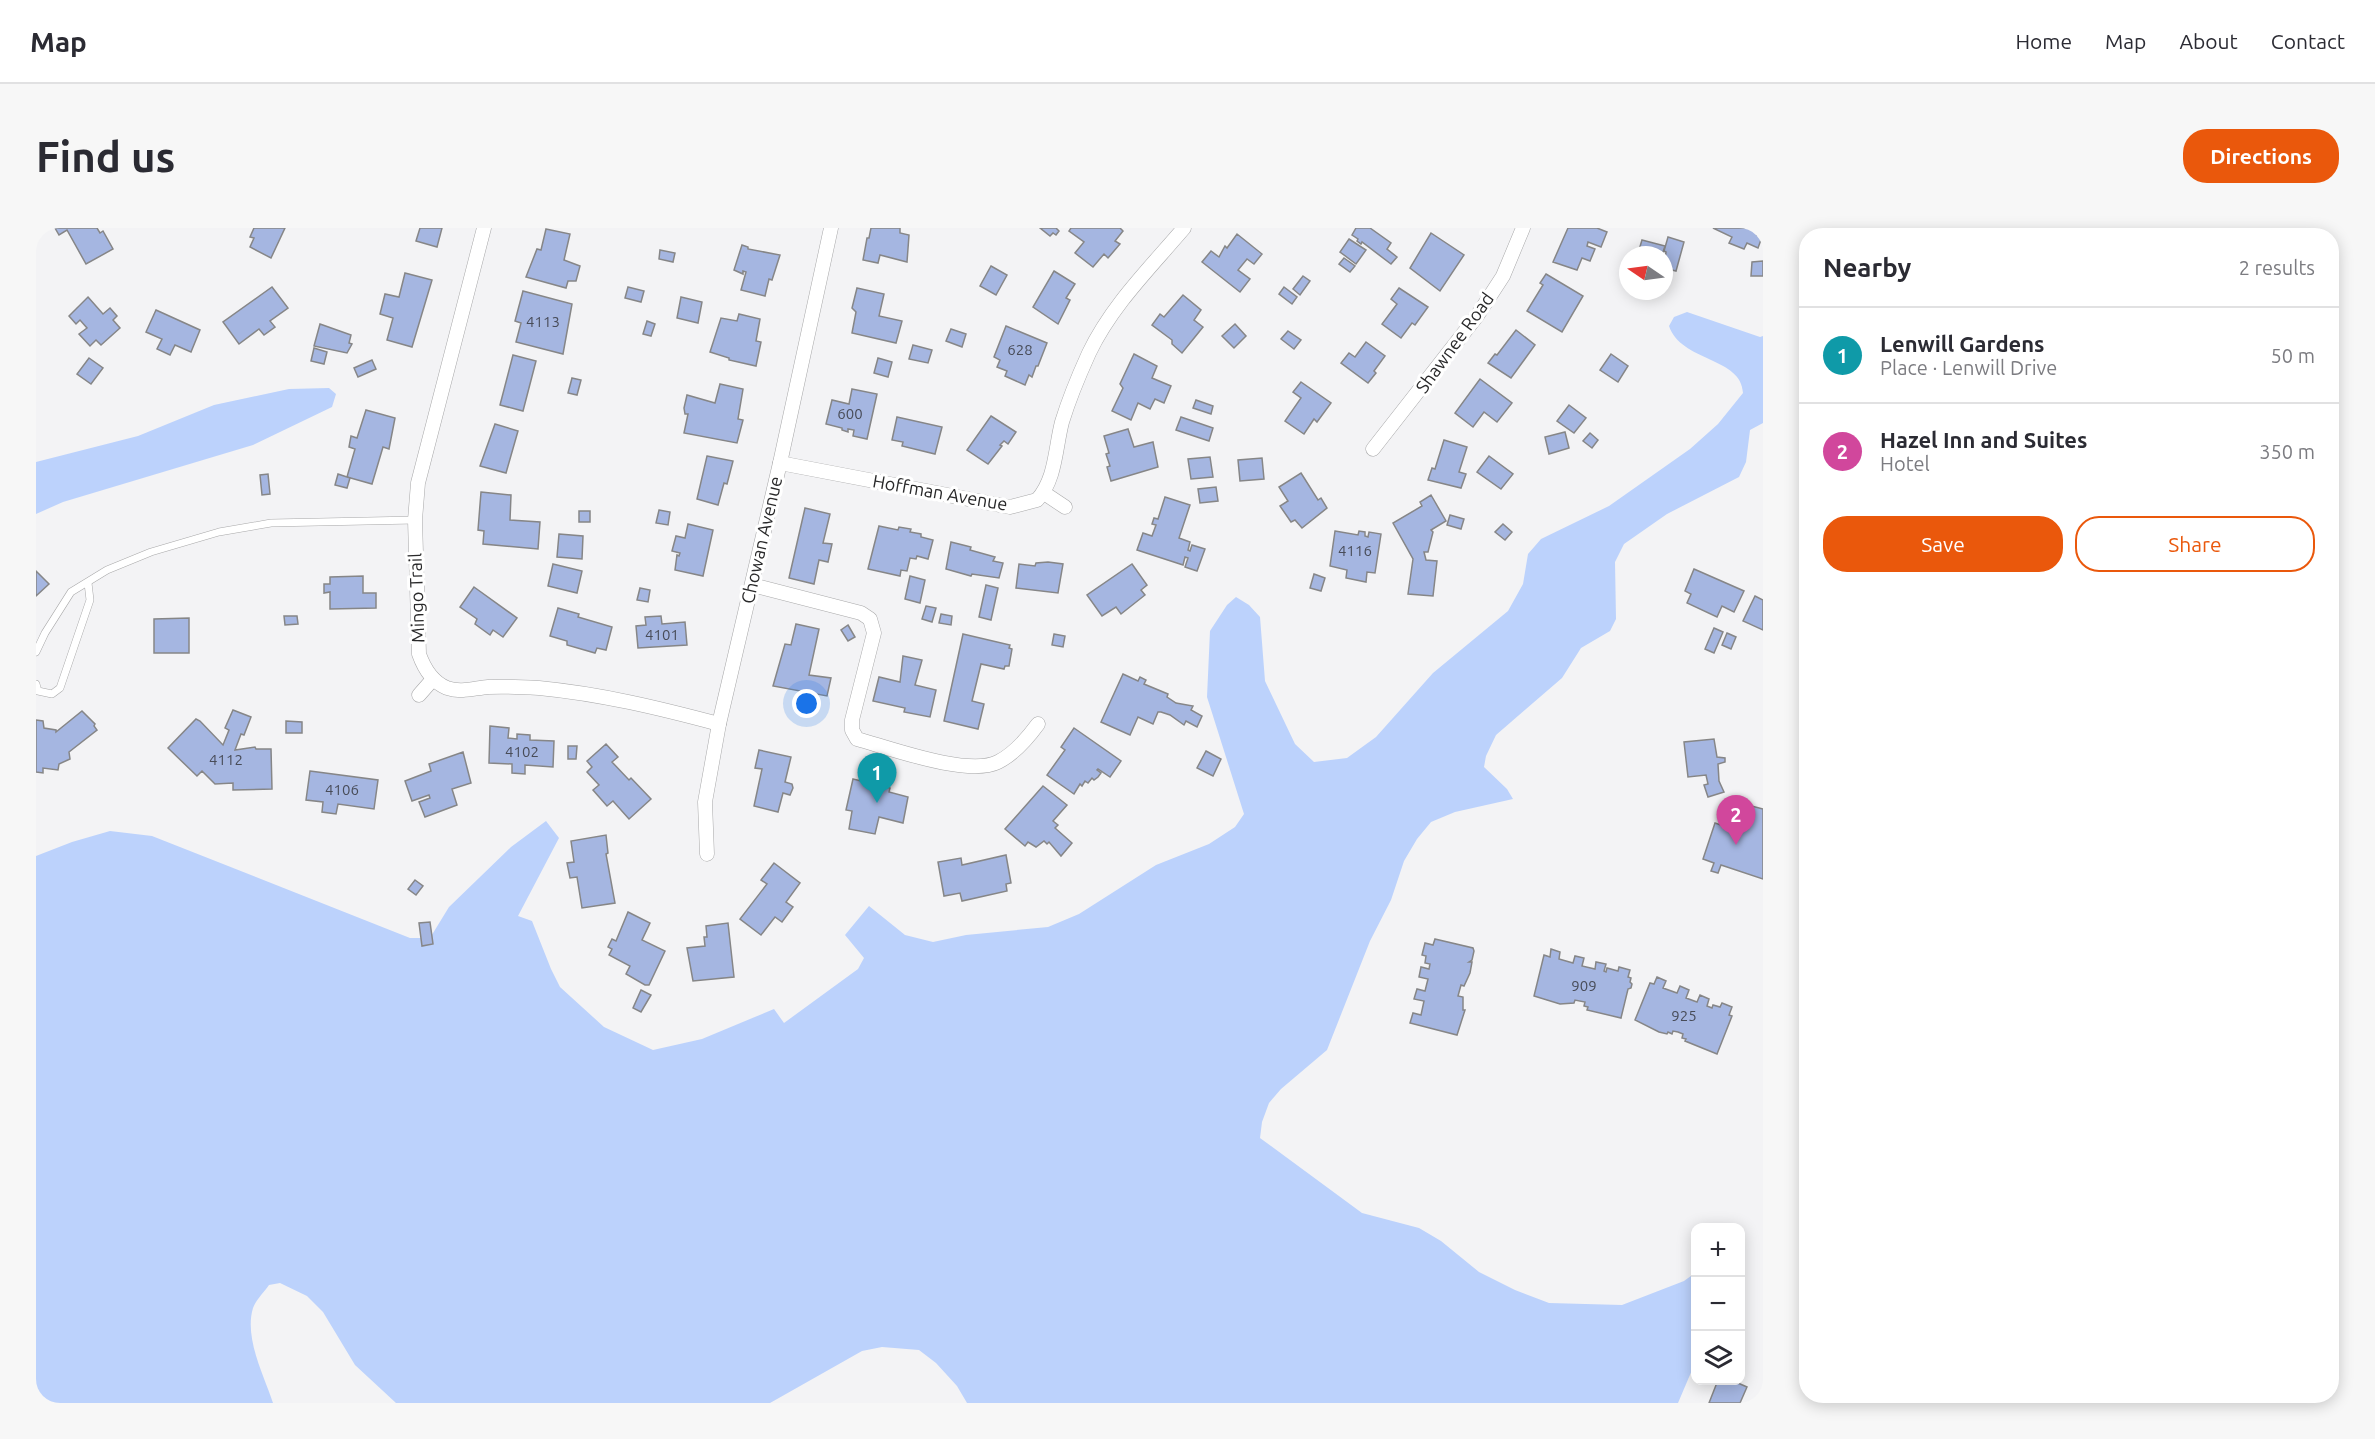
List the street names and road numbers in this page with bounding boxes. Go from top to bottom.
street label: Shawnee Road [1411,289,1497,396]
street label: Hoffman Avenue [871,470,1009,514]
street label: Chowan Avenue [737,474,785,605]
street label: Mingo Trail [404,553,428,643]

